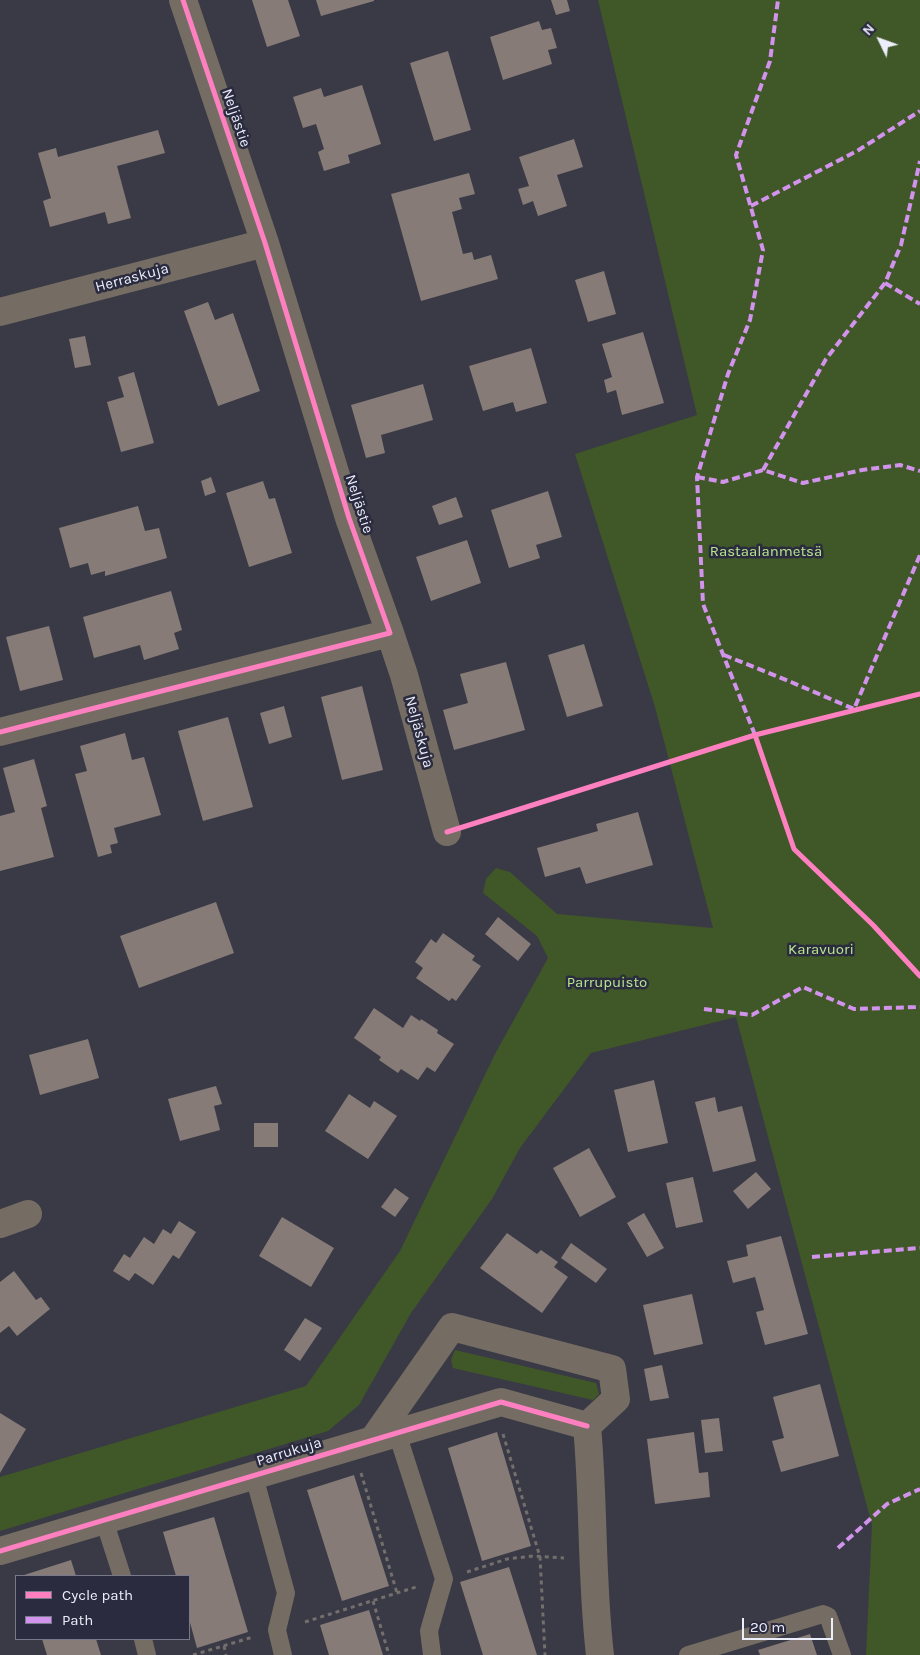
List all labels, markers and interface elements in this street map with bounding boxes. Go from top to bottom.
north arrow [855,15,905,65]
text: N [859,20,878,39]
street label: Neljästie [218,86,254,150]
street label: Herraskuja [93,260,171,296]
street label: Neljästie [341,472,377,536]
park label: Rastaalanmetsä [710,543,822,561]
street label: Neljäskuja [401,694,437,770]
park label: Karavuori [788,941,854,959]
park label: Parrupuisto [567,974,647,992]
street label: Parrukuja [254,1434,324,1470]
legend [15,1575,190,1640]
text: Cycle path [62,1586,133,1604]
scale bar [745,1608,836,1640]
text: Path [62,1611,93,1629]
text: 20 m [750,1618,785,1636]

